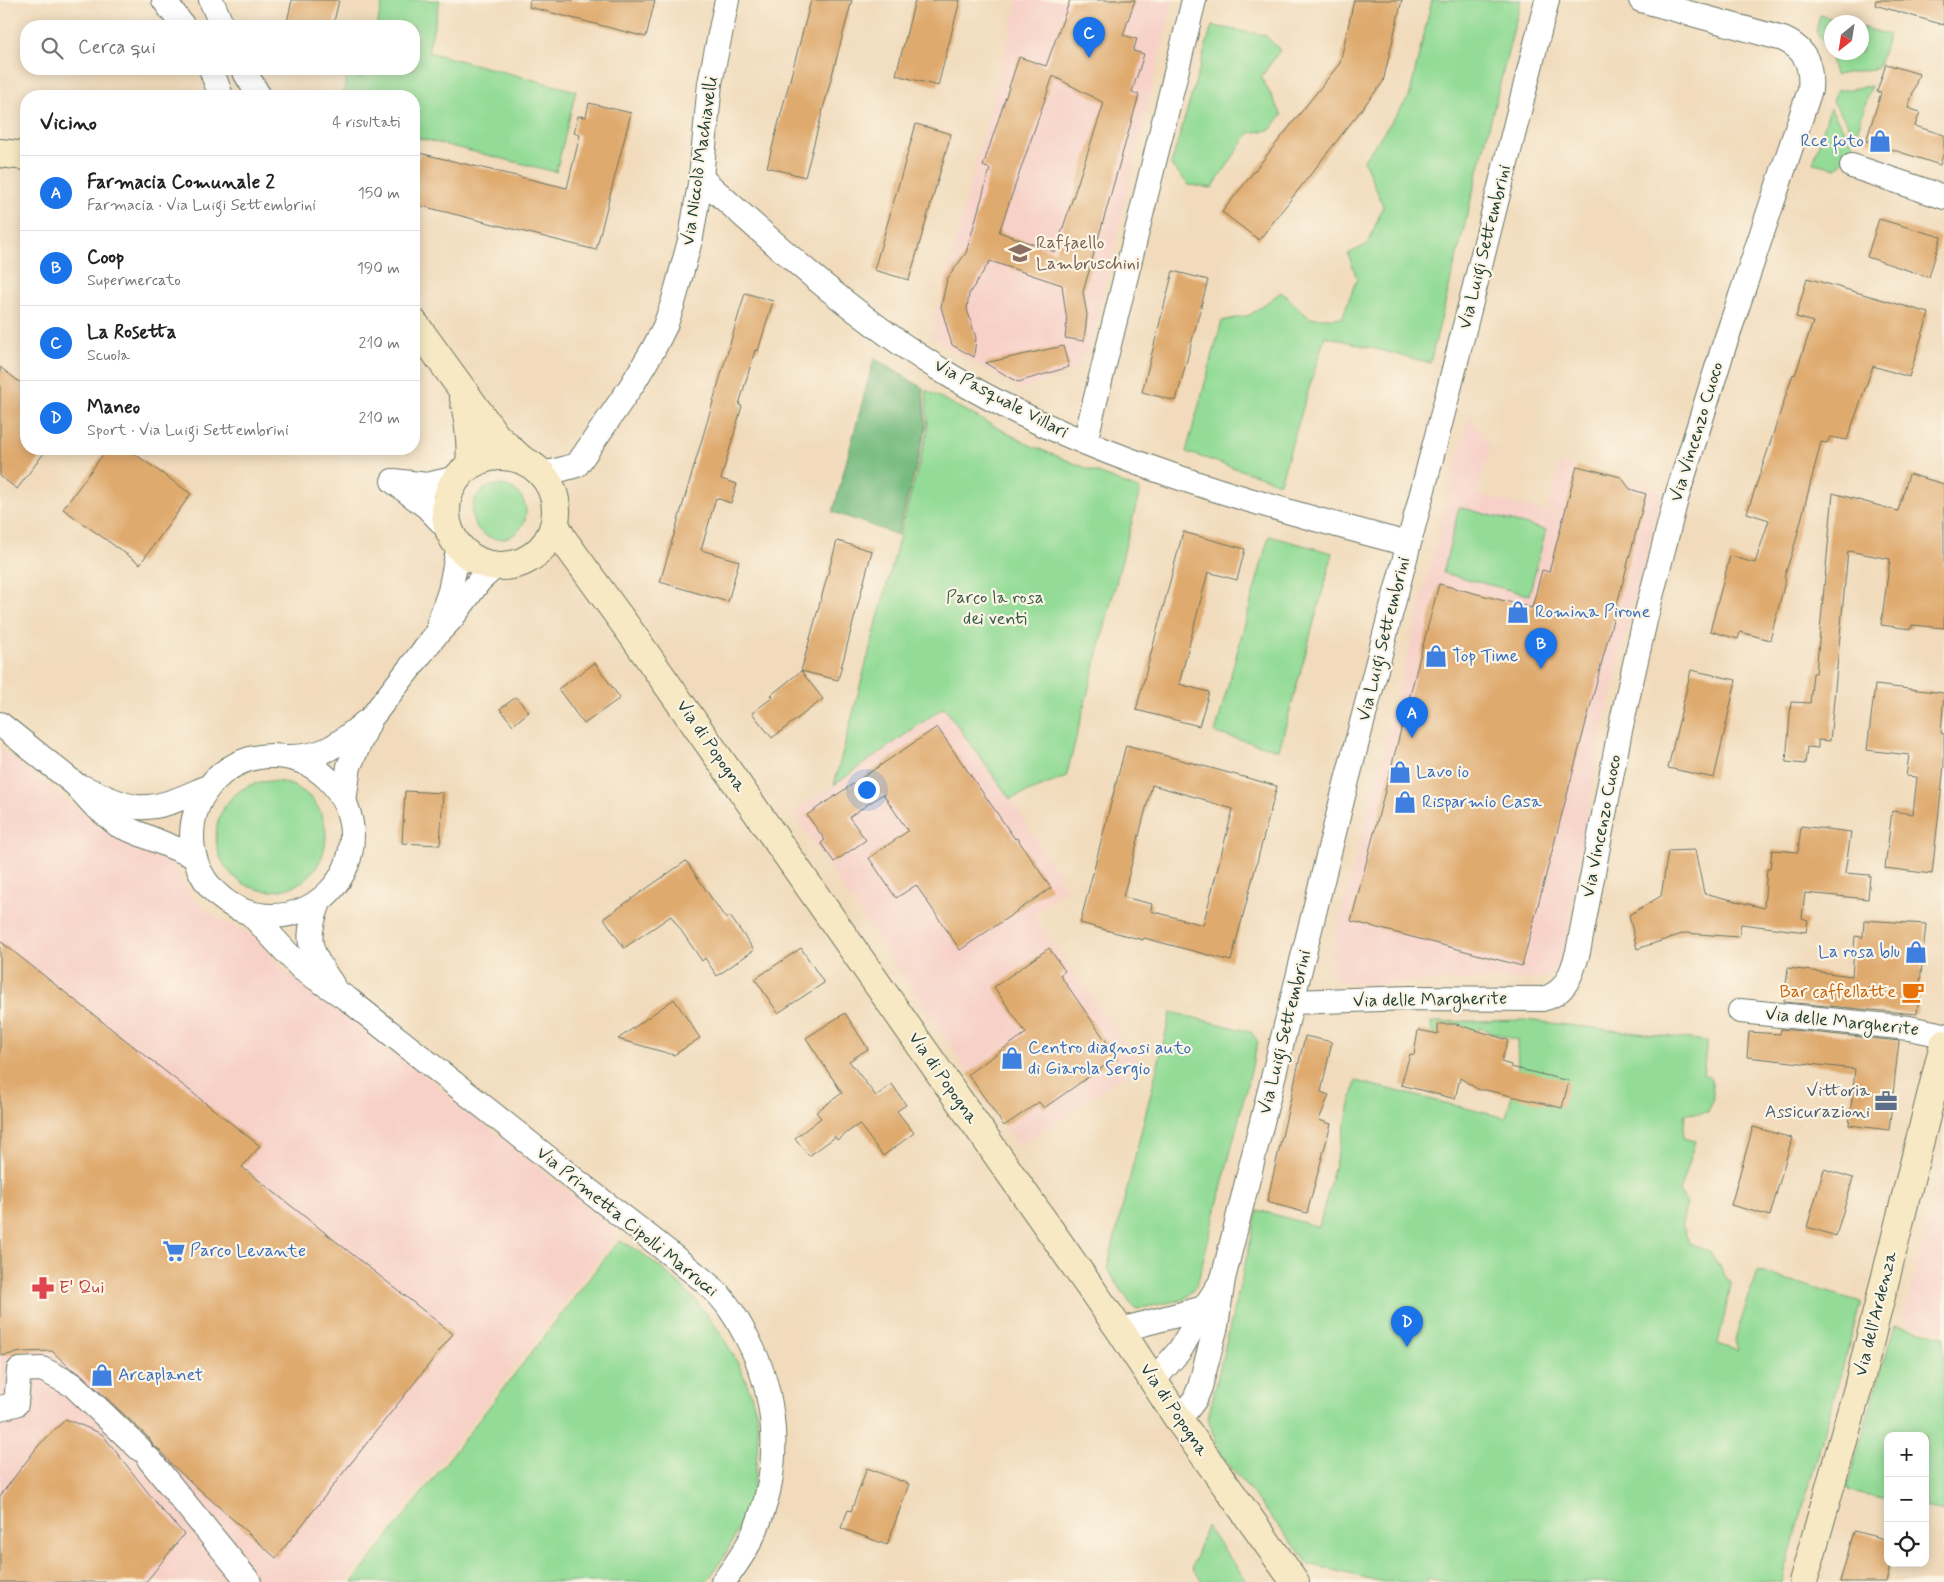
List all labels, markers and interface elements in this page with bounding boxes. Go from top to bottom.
north arrow [1824,15,1869,60]
pin: C [1073,17,1105,58]
search box [20,20,420,75]
icon: search [38,34,66,62]
text: Cerca qui [78,35,156,60]
street label: Via Niccolò Machiavelli [676,75,724,247]
text: Vicino [40,109,97,137]
text: 4 risultati [332,112,400,133]
shop icon: Rce foto [1867,128,1893,154]
place label: Rce foto [1800,129,1864,155]
street label: Via Luigi Settembrini [1453,162,1519,332]
text: Farmacia Comunale 2 [87,170,275,195]
text: A [51,183,61,204]
text: 150 m [358,183,400,204]
text: Farmacia · Via Luigi Settembrini [87,195,316,216]
place label: Raffaello Lambruschini [1036,231,1140,276]
school or university icon: Raffaello Lambruschini [1007,240,1033,266]
text: Coop [87,245,124,270]
text: B [51,258,61,279]
text: 190 m [357,258,400,279]
text: Supermercato [87,270,181,291]
text: La Rosetta [87,320,177,345]
text: C [50,333,62,354]
text: 210 m [359,333,400,354]
text: Scuola [87,345,130,366]
street label: Via Pasquale Villari [930,354,1072,444]
street label: Via Vincenzo Cuoco [1664,359,1730,505]
text: Maneo [87,395,140,420]
text: D [50,408,62,429]
text: 210 m [359,408,400,429]
text: Sport · Via Luigi Settembrini [87,420,289,441]
street label: Via Luigi Settembrini [1352,554,1418,724]
park label: Parco la rosa dei venti [946,586,1044,631]
shop icon: Romina Pirone [1505,599,1531,625]
place label: Romina Pirone [1535,600,1650,624]
pin: B [1525,628,1557,669]
shop icon: Top Time [1423,643,1449,669]
place label: Top Time [1452,644,1518,668]
street label: Via di Popogna [670,695,752,797]
pin: A [1396,697,1428,738]
street label: Via Vincenzo Cuoco [1576,752,1628,900]
shop icon: Lavo io [1387,759,1413,785]
place label: Lavo io [1416,760,1469,784]
your location [854,777,880,803]
shop icon: Risparmio Casa [1392,789,1418,815]
place label: Risparmio Casa [1422,790,1542,814]
shop icon: La rosa blu [1903,939,1929,965]
place label: La rosa blu [1818,940,1900,964]
street label: Via Luigi Settembrini [1253,947,1319,1117]
cafe icon: Bar caffellatte [1900,979,1926,1005]
place label: Bar caffellatte [1779,980,1896,1004]
street label: Via delle Margherite [1353,987,1507,1014]
street label: Via delle Margherite [1764,1002,1920,1043]
street label: Via di Popogna [902,1027,984,1129]
place label: Centro diagnosi auto di Giarola Sergio [1028,1036,1191,1081]
shop icon: Centro diagnosi auto di Giarola Sergio [999,1045,1025,1071]
place label: Vittoria Assicurazioni [1765,1079,1870,1124]
office icon: Vittoria Assicurazioni [1873,1088,1899,1114]
street label: Via Primetta Cipolli Marrucci [531,1141,723,1303]
supermarket icon: Parco Levante [161,1238,187,1264]
place label: Parco Levante [190,1239,306,1263]
street label: Via dell'Ardenza [1849,1249,1903,1379]
pharmacy icon: E' Qui [30,1275,56,1301]
place label: E' Qui [59,1276,104,1300]
pin: D [1391,1306,1423,1347]
street label: Via di Popogna [1134,1359,1214,1461]
shop icon: Arcaplanet [89,1362,115,1388]
place label: Arcaplanet [118,1363,203,1387]
map controls [1884,1432,1929,1567]
button: + [1884,1432,1929,1477]
button: − [1884,1477,1929,1522]
button: locate [1884,1522,1929,1567]

